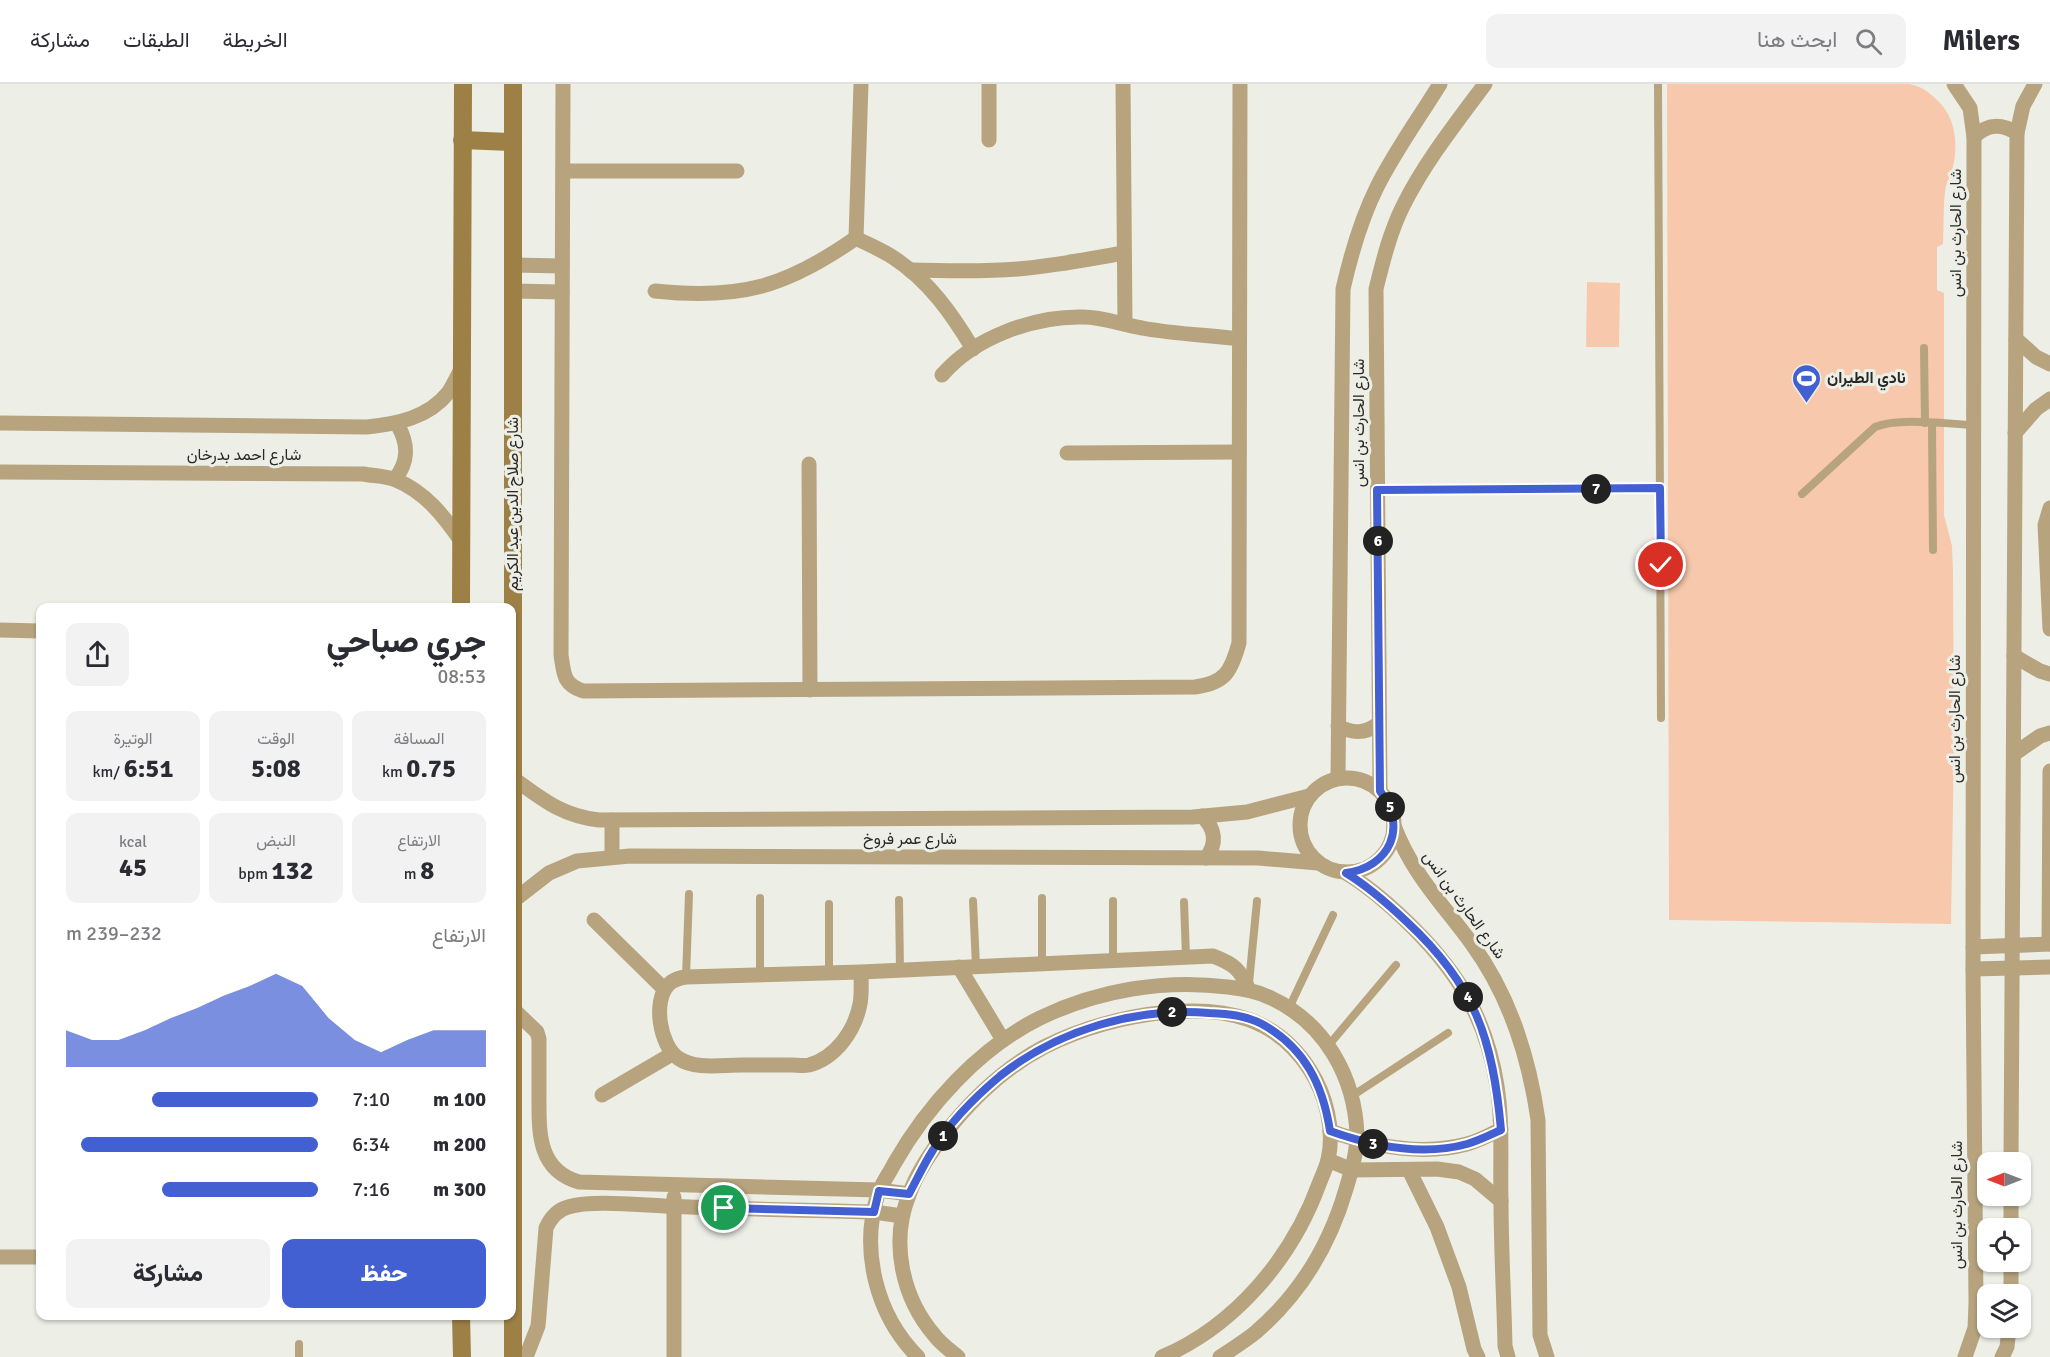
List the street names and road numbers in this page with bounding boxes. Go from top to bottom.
street label: شارع الحارث بن انس [1946,169,1967,297]
street label: شارع الحارث بن انس [1349,359,1370,487]
street label: شارع صلاح الدين عبد الكريم [503,417,524,591]
street label: شارع احمد بدرخان [187,445,301,466]
street label: شارع الحارث بن انس [1945,655,1966,783]
street label: شارع عمر فروخ [863,829,957,850]
street label: شارع الحارث بن انس [1417,847,1510,964]
street label: شارع الحارث بن انس [1947,1141,1968,1269]

